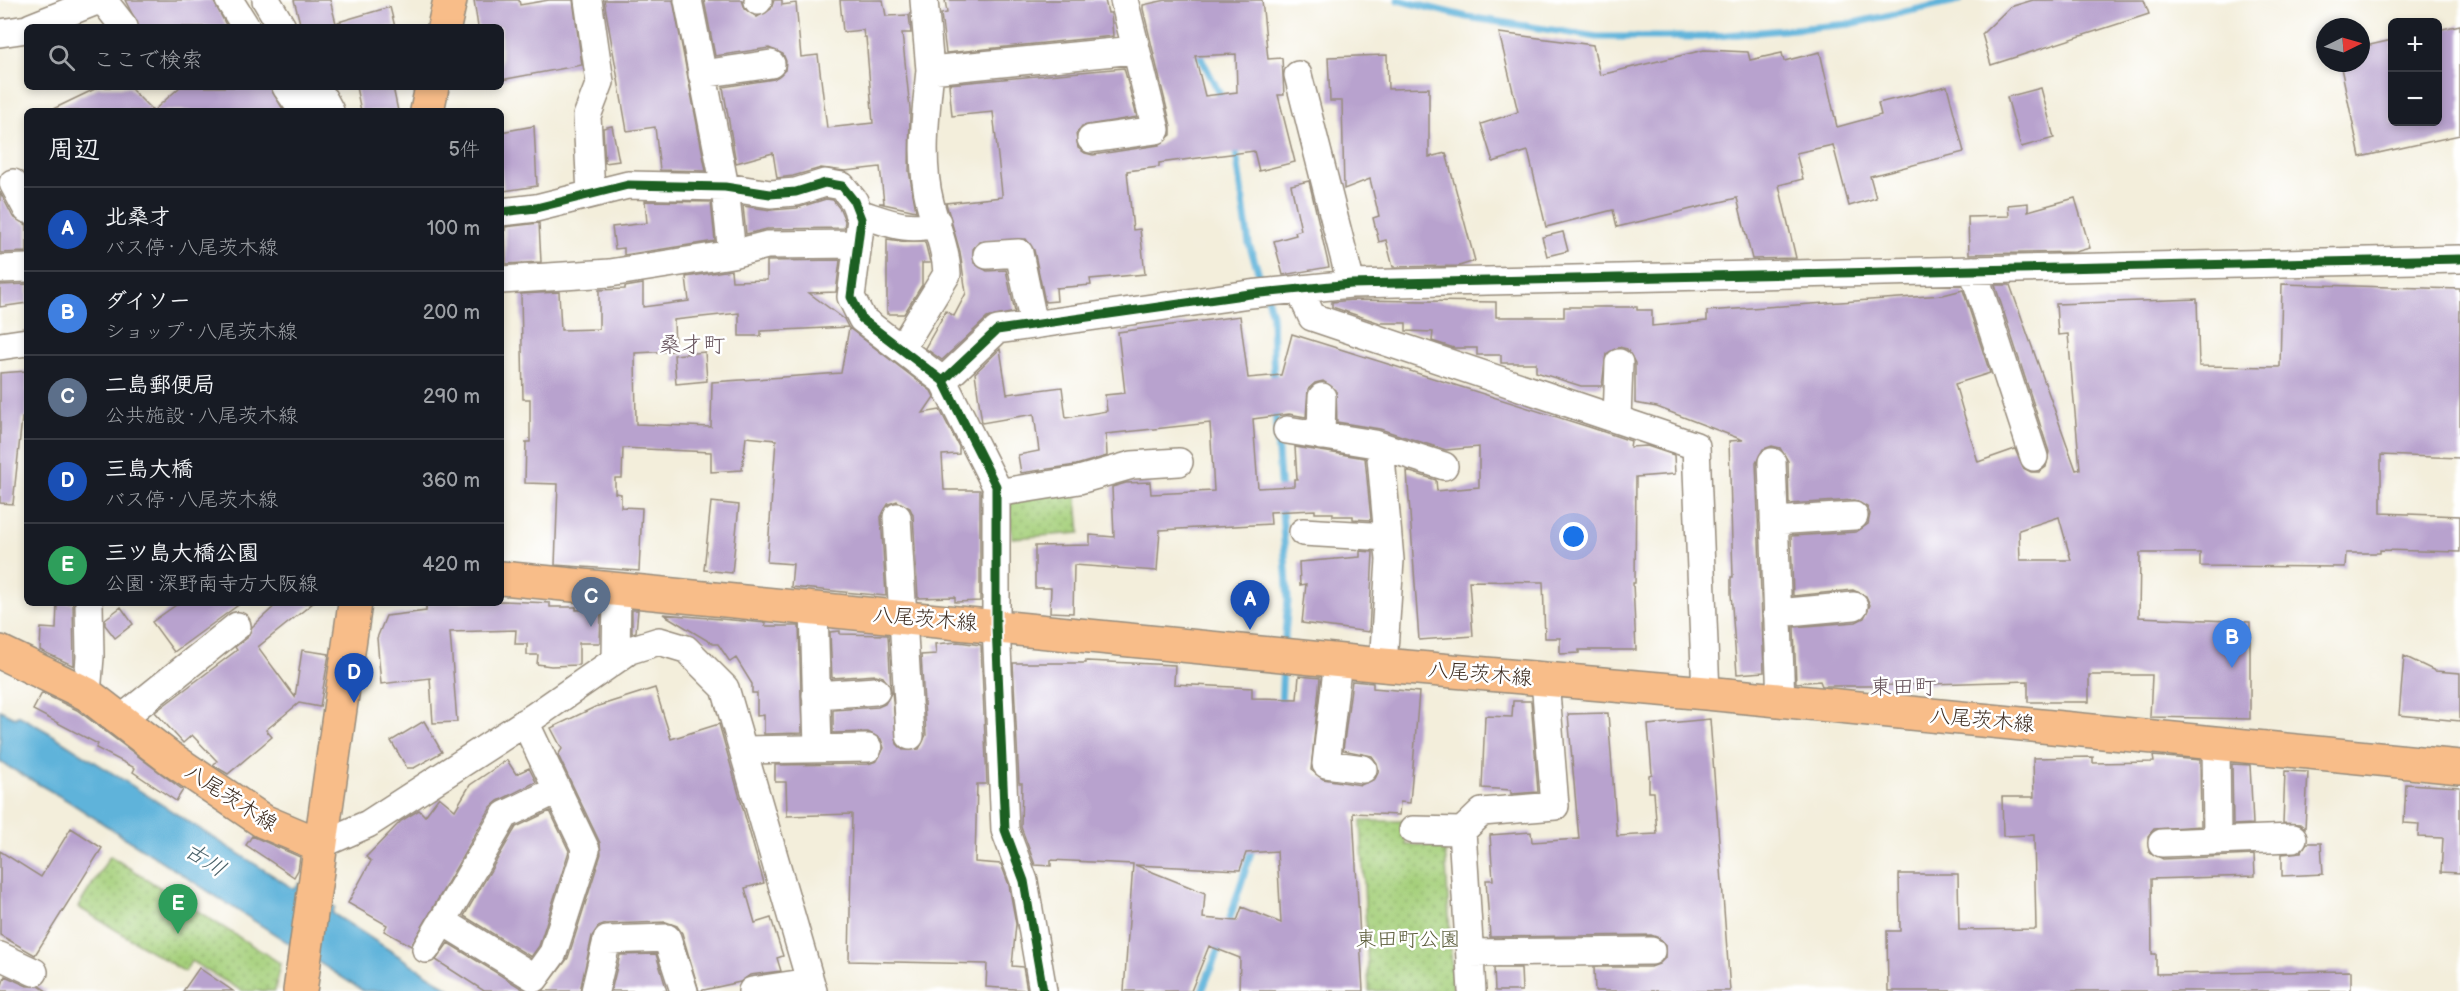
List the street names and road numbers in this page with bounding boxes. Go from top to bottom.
street label: 八尾茨木線 [872,602,978,636]
street label: 八尾茨木線 [1427,657,1533,691]
street label: 八尾茨木線 [1929,703,2035,737]
street label: 八尾茨木線 [180,759,282,837]

